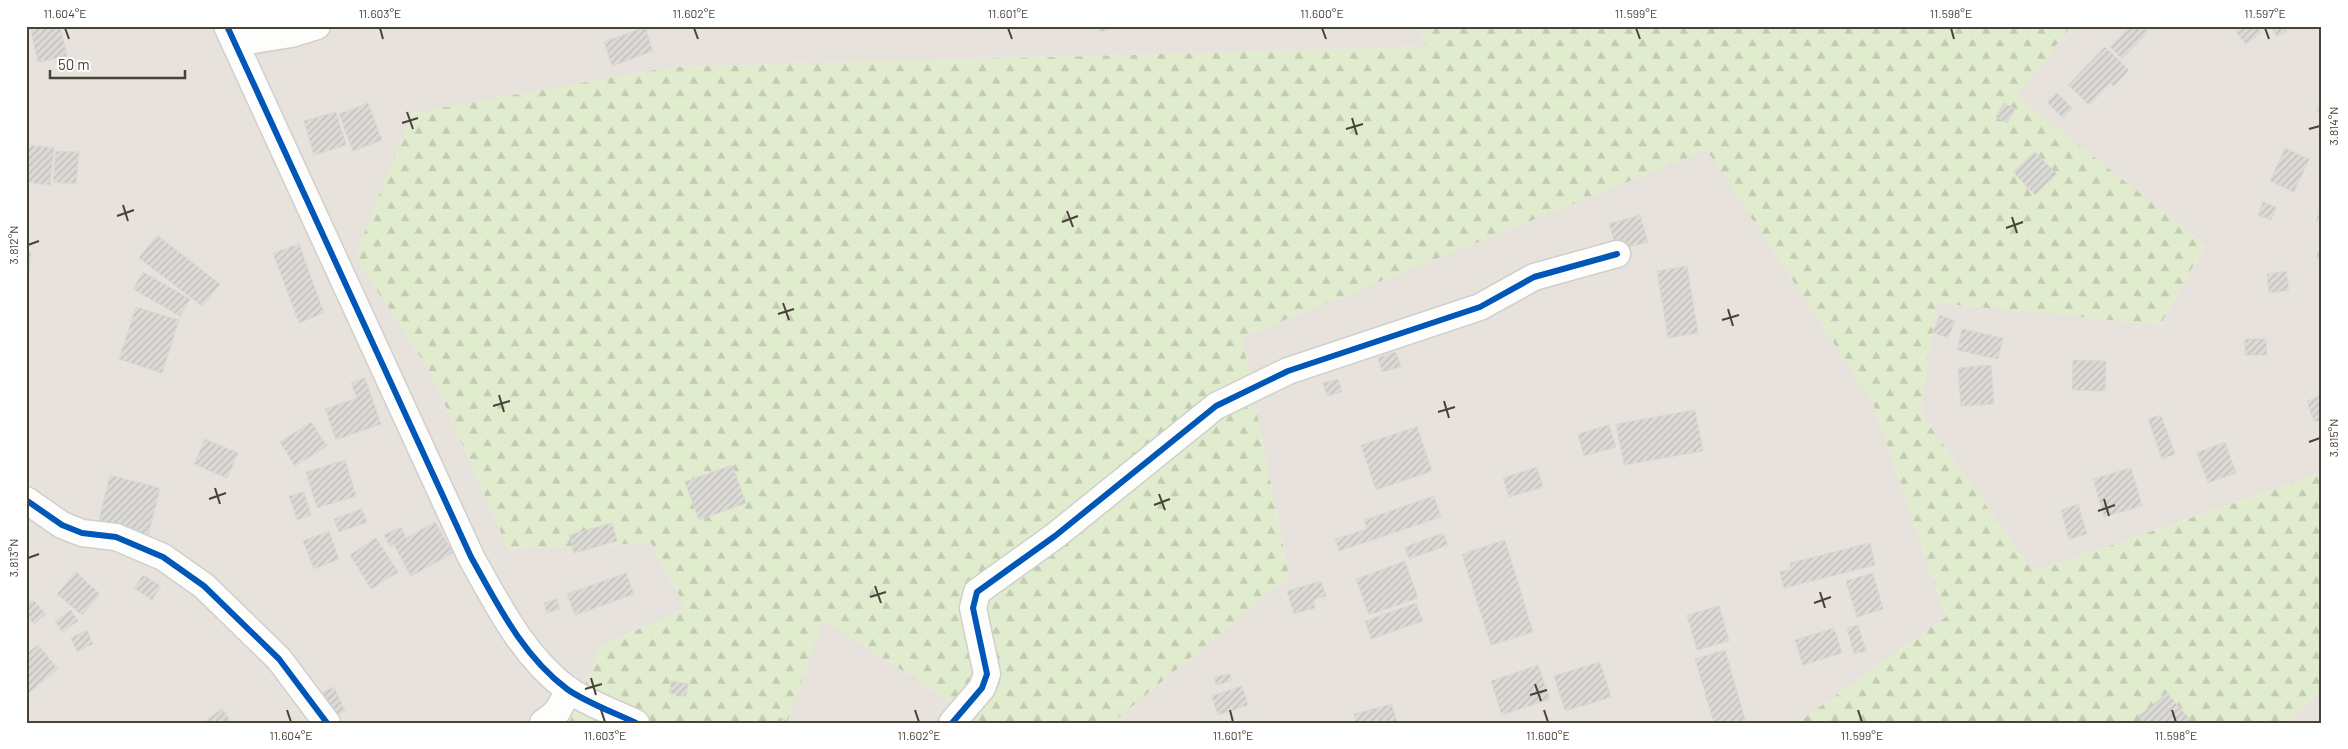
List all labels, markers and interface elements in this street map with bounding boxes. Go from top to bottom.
text: 11.604°E [43,6,87,20]
text: 11.603°E [359,6,401,20]
text: 11.602°E [673,6,716,20]
text: 11.601°E [988,6,1028,20]
text: 11.600°E [1300,6,1344,20]
text: 11.599°E [1615,6,1657,20]
text: 11.598°E [1930,6,1972,20]
text: 11.597°E [2244,6,2286,20]
scale bar [50,48,185,80]
text: 50 m [58,55,90,73]
text: 3.814°N [2326,107,2340,145]
text: 3.812°N [6,226,20,264]
text: 3.815°N [2326,419,2340,457]
text: 3.813°N [6,539,20,577]
text: 11.604°E [269,728,313,742]
text: 11.603°E [584,728,626,742]
text: 11.602°E [898,728,941,742]
text: 11.601°E [1213,728,1253,742]
text: 11.600°E [1526,728,1570,742]
text: 11.599°E [1841,728,1883,742]
text: 11.598°E [2155,728,2197,742]

